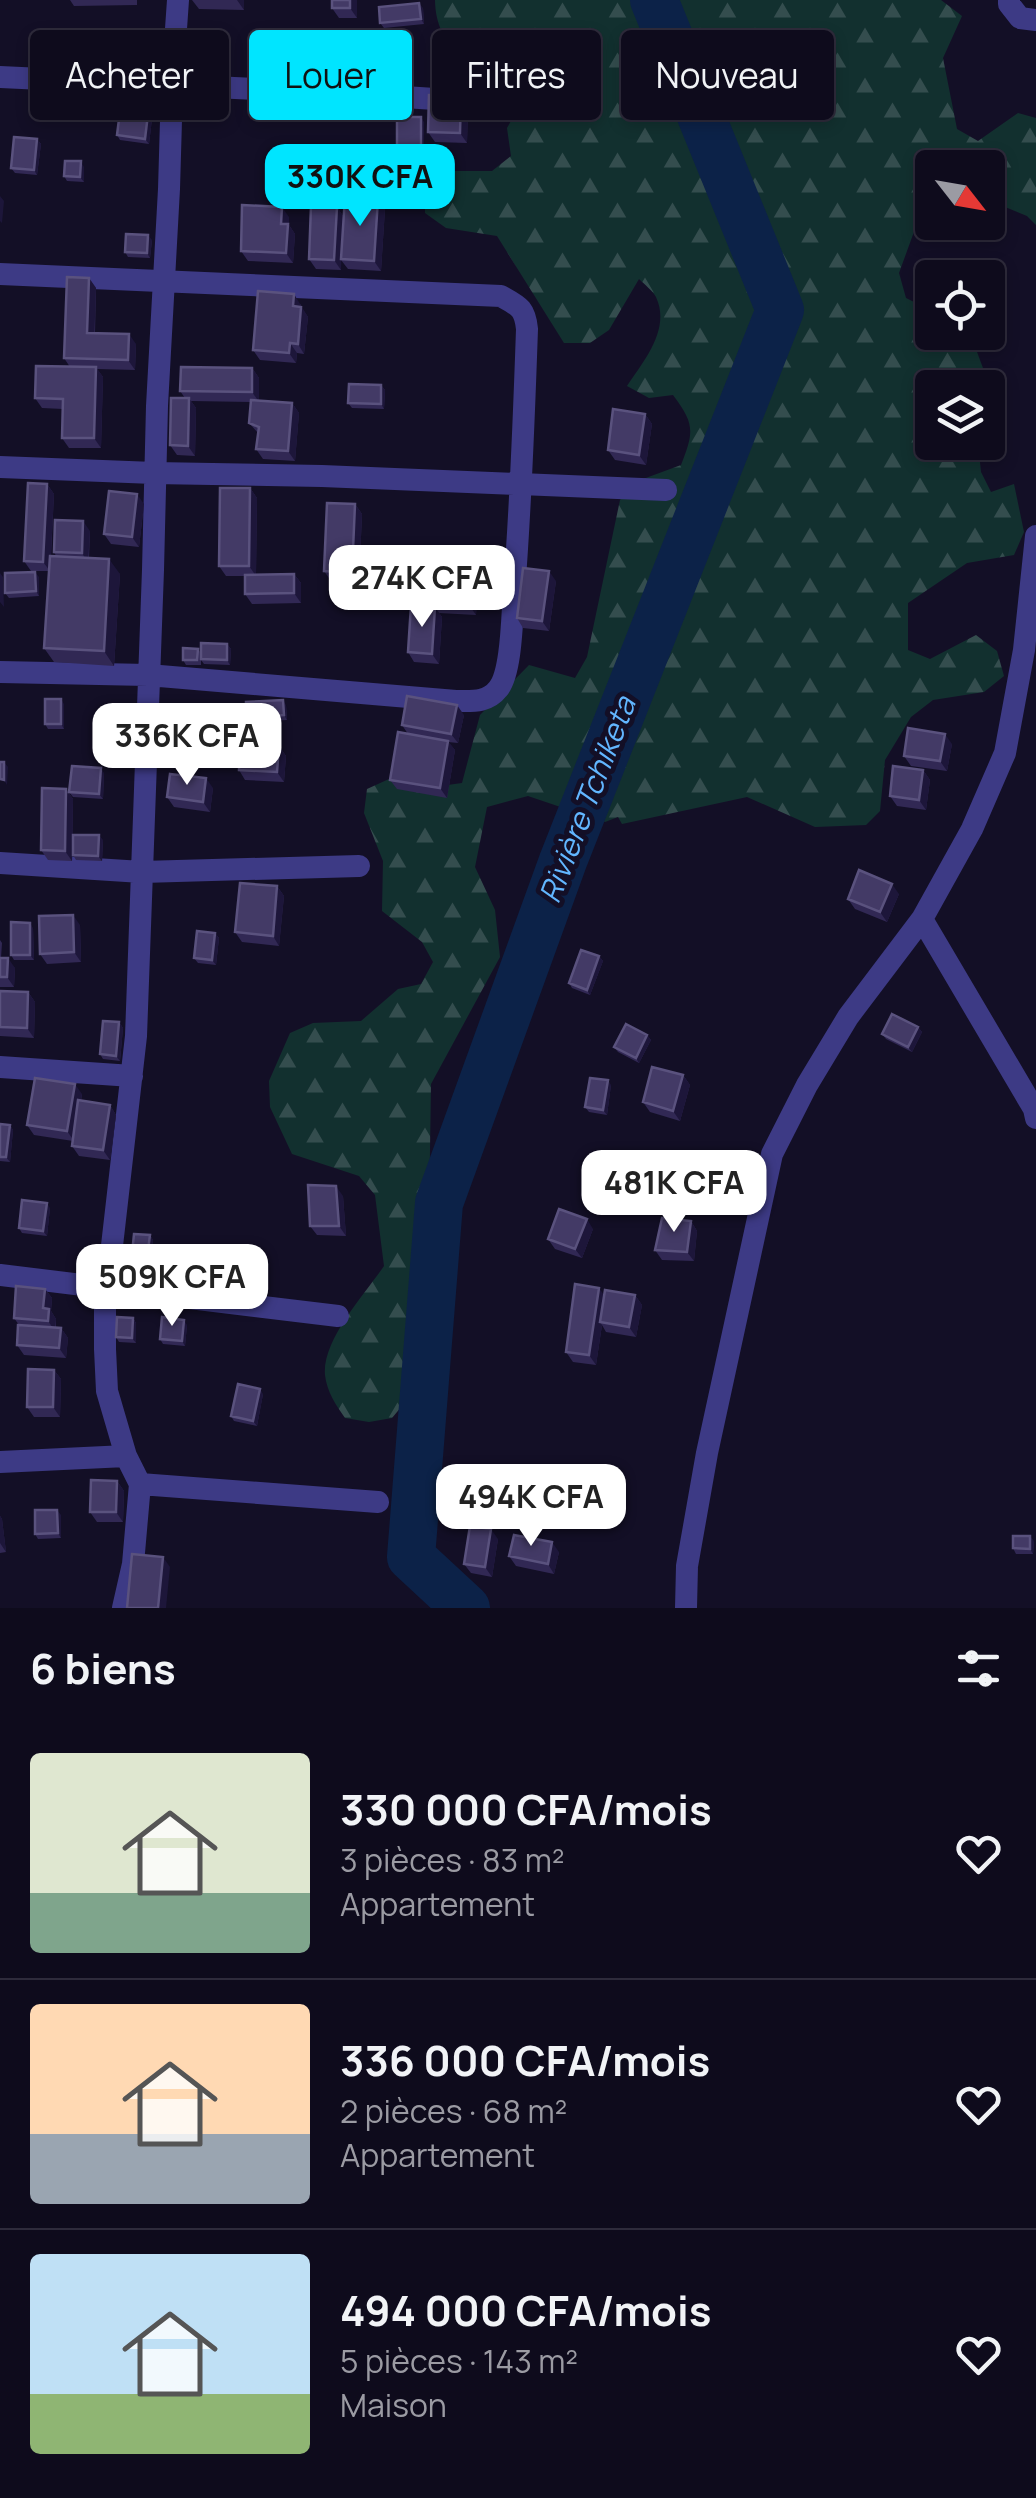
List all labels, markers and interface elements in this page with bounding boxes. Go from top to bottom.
chip: Acheter [30,30,229,120]
chip: Louer [249,30,412,120]
chip: Filtres [432,30,601,120]
chip: Nouveau [621,30,834,120]
pin: 330K CFA [257,144,463,229]
north arrow [915,150,1005,240]
map controls [915,150,1005,460]
text: 330K CFA [287,154,433,198]
button: locate [915,260,1005,350]
button: layers [915,370,1005,460]
pin: 274K CFA [319,545,525,630]
text: 274K CFA [351,555,493,599]
water label: Rivière Tchiketa [528,689,645,908]
pin: 336K CFA [84,703,290,788]
text: 336K CFA [114,713,260,757]
pin: 481K CFA [571,1150,777,1235]
text: 481K CFA [603,1160,745,1204]
pin: 509K CFA [69,1244,275,1329]
text: 509K CFA [98,1254,246,1298]
pin: 494K CFA [428,1464,634,1549]
text: 494K CFA [458,1474,604,1518]
text: 6 biens [30,1639,176,1697]
icon: filters [951,1641,1006,1696]
text: 330 000 CFA/mois [340,1780,712,1838]
icon: home [110,1793,230,1913]
icon: heart [951,1826,1006,1881]
text: 3 pièces · 83 m² [340,1838,565,1882]
text: Appartement [340,1882,535,1926]
text: 336 000 CFA/mois [340,2031,710,2089]
icon: home [110,2044,230,2164]
icon: heart [951,2077,1006,2132]
text: 2 pièces · 68 m² [340,2089,567,2133]
text: Appartement [340,2133,535,2177]
text: 494 000 CFA/mois [340,2281,711,2339]
icon: home [110,2294,230,2414]
icon: heart [951,2327,1006,2382]
text: 5 pièces · 143 m² [340,2339,578,2383]
text: Maison [340,2383,447,2427]

